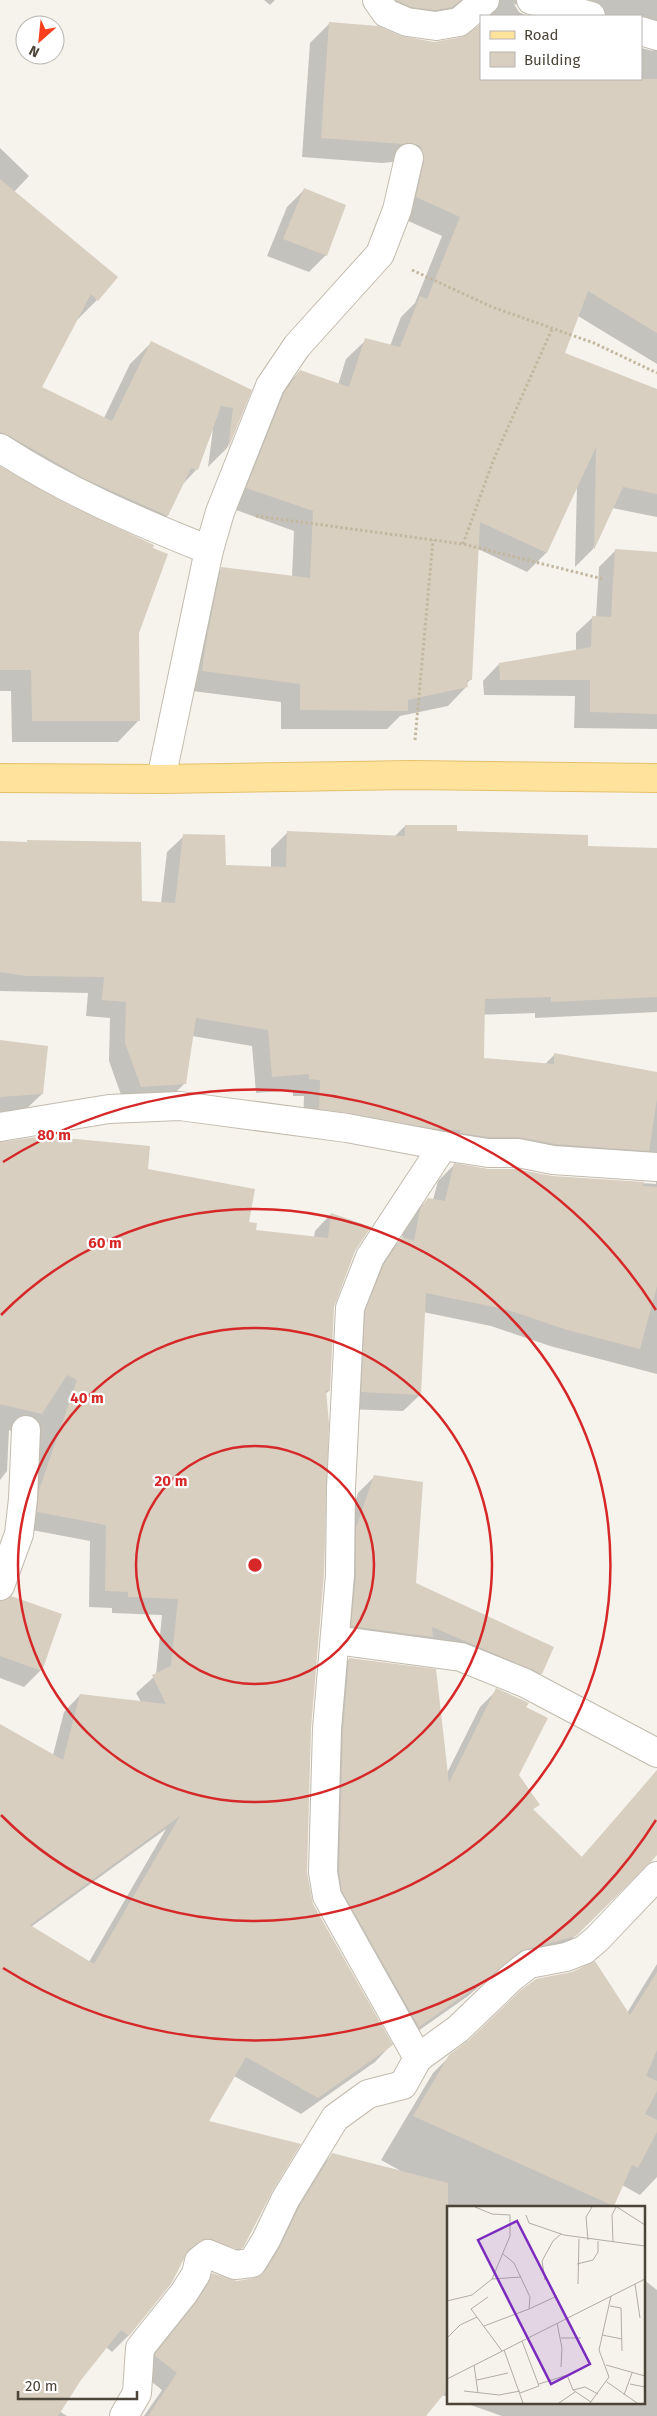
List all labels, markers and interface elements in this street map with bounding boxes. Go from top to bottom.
north arrow [15,15,65,65]
legend [480,15,642,80]
text: Road [524,26,559,44]
text: N [26,41,42,61]
text: Building [524,51,580,69]
text: 80 m [37,1126,71,1144]
text: 60 m [88,1234,122,1252]
text: 40 m [70,1389,104,1407]
text: 20 m [155,1472,187,1490]
centre of rings [246,1556,264,1574]
inset map [447,2206,644,2404]
scale bar [18,2368,136,2400]
text: 20 m [25,2377,58,2395]

